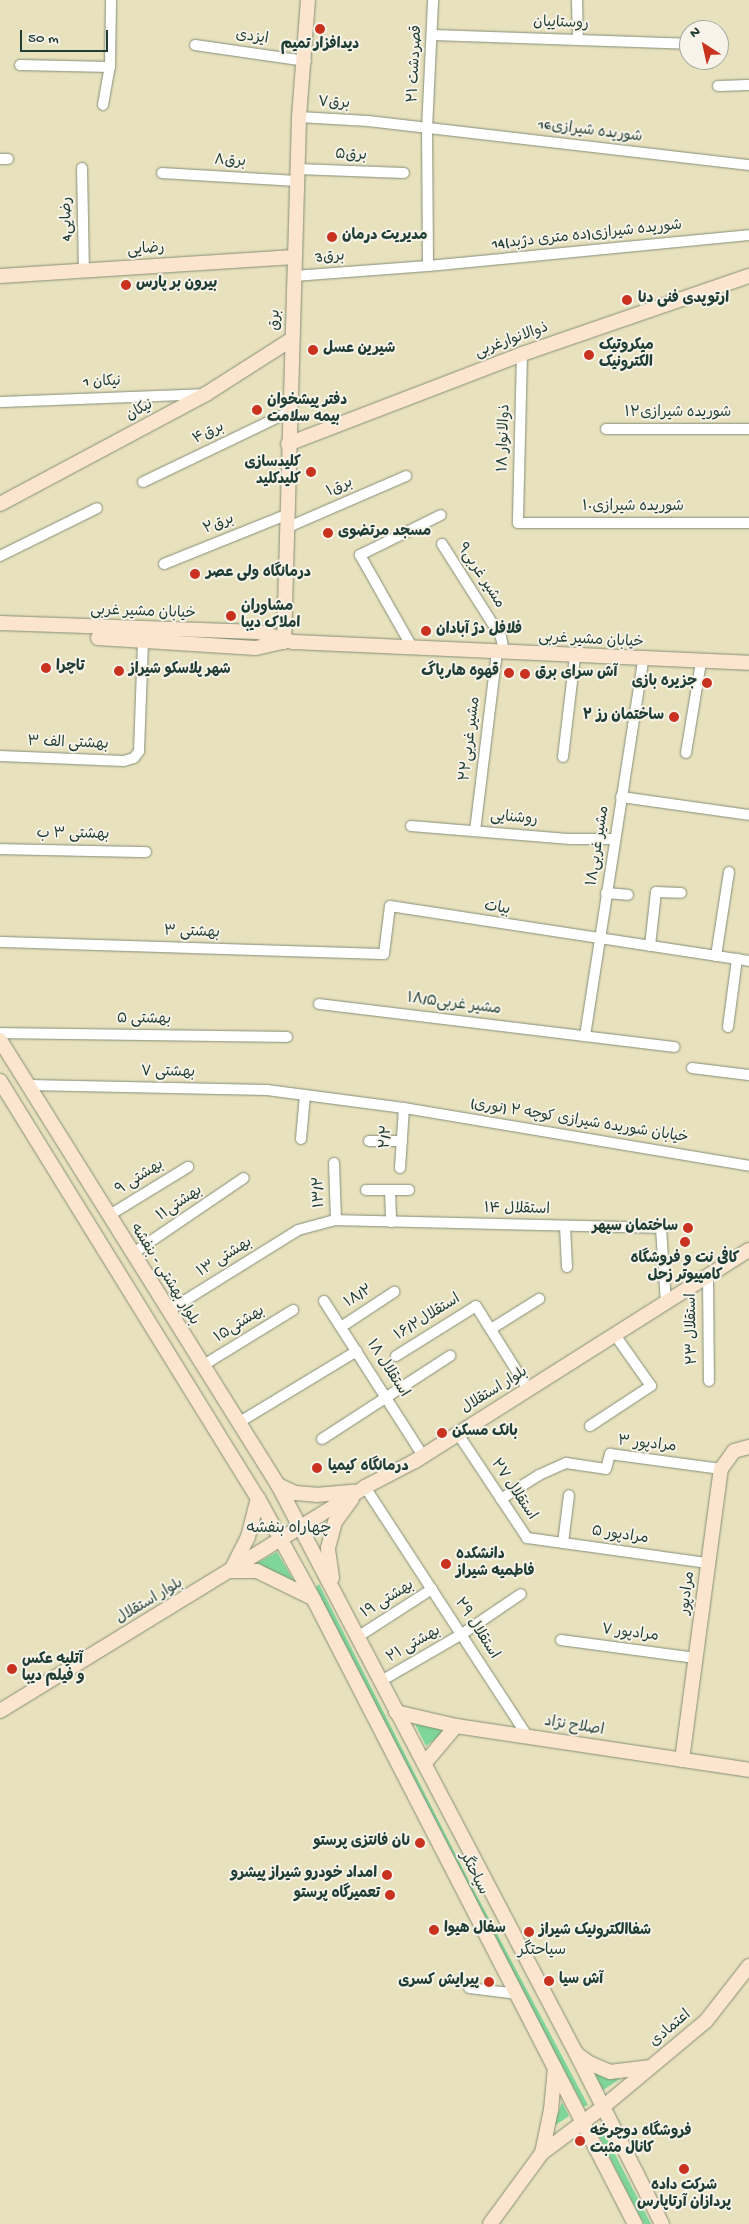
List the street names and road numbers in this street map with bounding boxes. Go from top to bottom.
street label: روستاییان [533,14,589,34]
street label: قصردشت ۲۱ [405,25,427,103]
street label: ایزدی [234,27,270,49]
street label: برق۷ [318,94,350,114]
street label: شوریده شیرازی16 [537,117,643,147]
street label: برق۵ [335,146,367,166]
street label: برق۸ [214,152,246,172]
street label: 4رضایی [59,197,77,241]
street label: 14شوریده شیرازی(ده متری دژبد) [491,217,683,255]
street label: رضایی [127,240,165,260]
street label: 3برق [315,248,345,268]
street label: برق [267,309,285,331]
street label: ذوالانوارغربی [473,319,551,363]
street label: نیکان 1 [83,373,121,393]
street label: نیکان [123,396,157,426]
street label: ذوالانوار ۱۸ [495,404,515,472]
street label: شوریده شیرازی۱۲ [625,405,731,423]
street label: برق۴ [190,419,228,449]
street label: برق۱ [324,474,356,502]
street label: ۱۰شوریده شیرازی [582,499,684,517]
street label: برق۲ [201,511,237,539]
street label: مشیر غربی۹ [452,540,508,612]
street label: خیابان مشیر غربی [90,602,196,624]
street label: خیابان مشیر غربی [538,629,644,653]
street label: مشیر غربی۲۲ [457,696,485,782]
street label: بهشتی الف ۳ [27,734,109,754]
street label: مشیر غربی۱۸ [584,805,614,887]
street label: روشنایی [490,808,538,830]
street label: بهشتی ۳ ب [36,825,110,845]
street label: بیات [483,898,511,920]
street label: بهشتی ۳ [164,923,220,943]
street label: مشیر غربی۱۸/۵ [406,990,502,1020]
street label: بهشتی ۵ [117,1011,171,1029]
street label: بهشتی ۷ [141,1064,195,1082]
street label: خیابان شوریده شیرازی کوچه ۲ (نوری) [469,1096,689,1148]
street label: ۲/۲ [377,1124,397,1150]
street label: بهشتی ۹ [113,1156,167,1200]
street label: ۱۳/۲ [310,1176,330,1208]
street label: بهشتی۱۱ [154,1182,206,1226]
street label: استقلال ۱۴ [484,1200,550,1220]
street label: بلوار بهشتی - بنفشه [125,1221,203,1329]
street label: بهشتی ۱۳ [194,1234,256,1282]
street label: ۱۸/۲ [342,1281,376,1313]
street label: استقلال۱۶/۲ [392,1291,464,1345]
street label: ۲۳ استقلال [683,1293,703,1365]
street label: بهشتی۱۵ [211,1302,269,1348]
street label: استقلال ۱۸ [362,1337,412,1401]
street label: بلوار استقلال [459,1364,531,1418]
street label: ۳ مرادپور [617,1433,677,1457]
street label: ۲۷ استقلال [486,1456,540,1524]
street label: ۵ مرادپور [590,1523,650,1549]
street label: مرادپور [676,1570,700,1616]
street label: بلوار استقلال [113,1575,187,1629]
street label: ۱۹ بهشتی [358,1577,418,1623]
street label: ۲۹ استقلال [450,1595,502,1663]
street label: ۲۱ بهشتی [384,1622,444,1668]
street label: ۷ مرادپور [600,1622,660,1646]
street label: اصلاح نژاد [543,1713,605,1741]
street label: سیاحتگر [455,1850,491,1898]
street label: اعتمادی [647,2007,695,2051]

